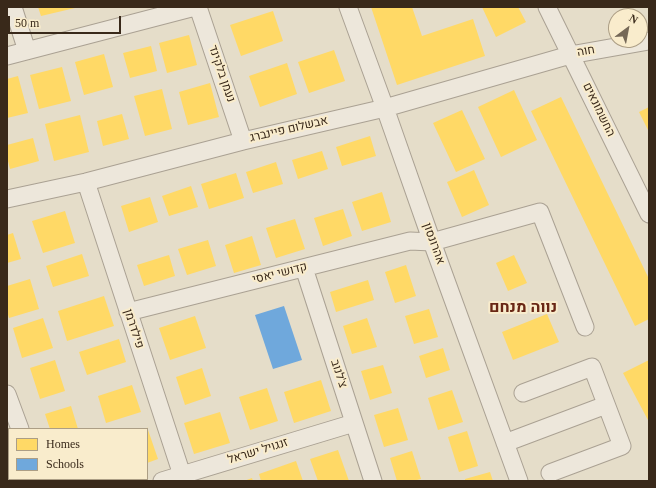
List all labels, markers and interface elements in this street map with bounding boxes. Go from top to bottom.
scale bar [10,8,123,34]
north arrow [608,8,648,48]
text: N [627,11,640,26]
text: 50 m [15,16,39,30]
street label: חוה [576,43,596,61]
street label: נעמן בלקינד [205,44,237,104]
street label: החשמונאים [579,81,617,139]
street label: אבשלום פיינברג [248,114,330,146]
street label: אהרונסון [419,221,447,267]
street label: קדושי יאסי [251,260,309,288]
district label: נווה מנחם [489,299,557,319]
street label: פילדרמן [120,308,146,350]
street label: צ'לנוב [327,358,349,390]
legend [8,428,148,480]
street label: זנגויל ישראל [226,436,290,468]
text: Homes [46,437,80,451]
text: Schools [46,457,84,471]

